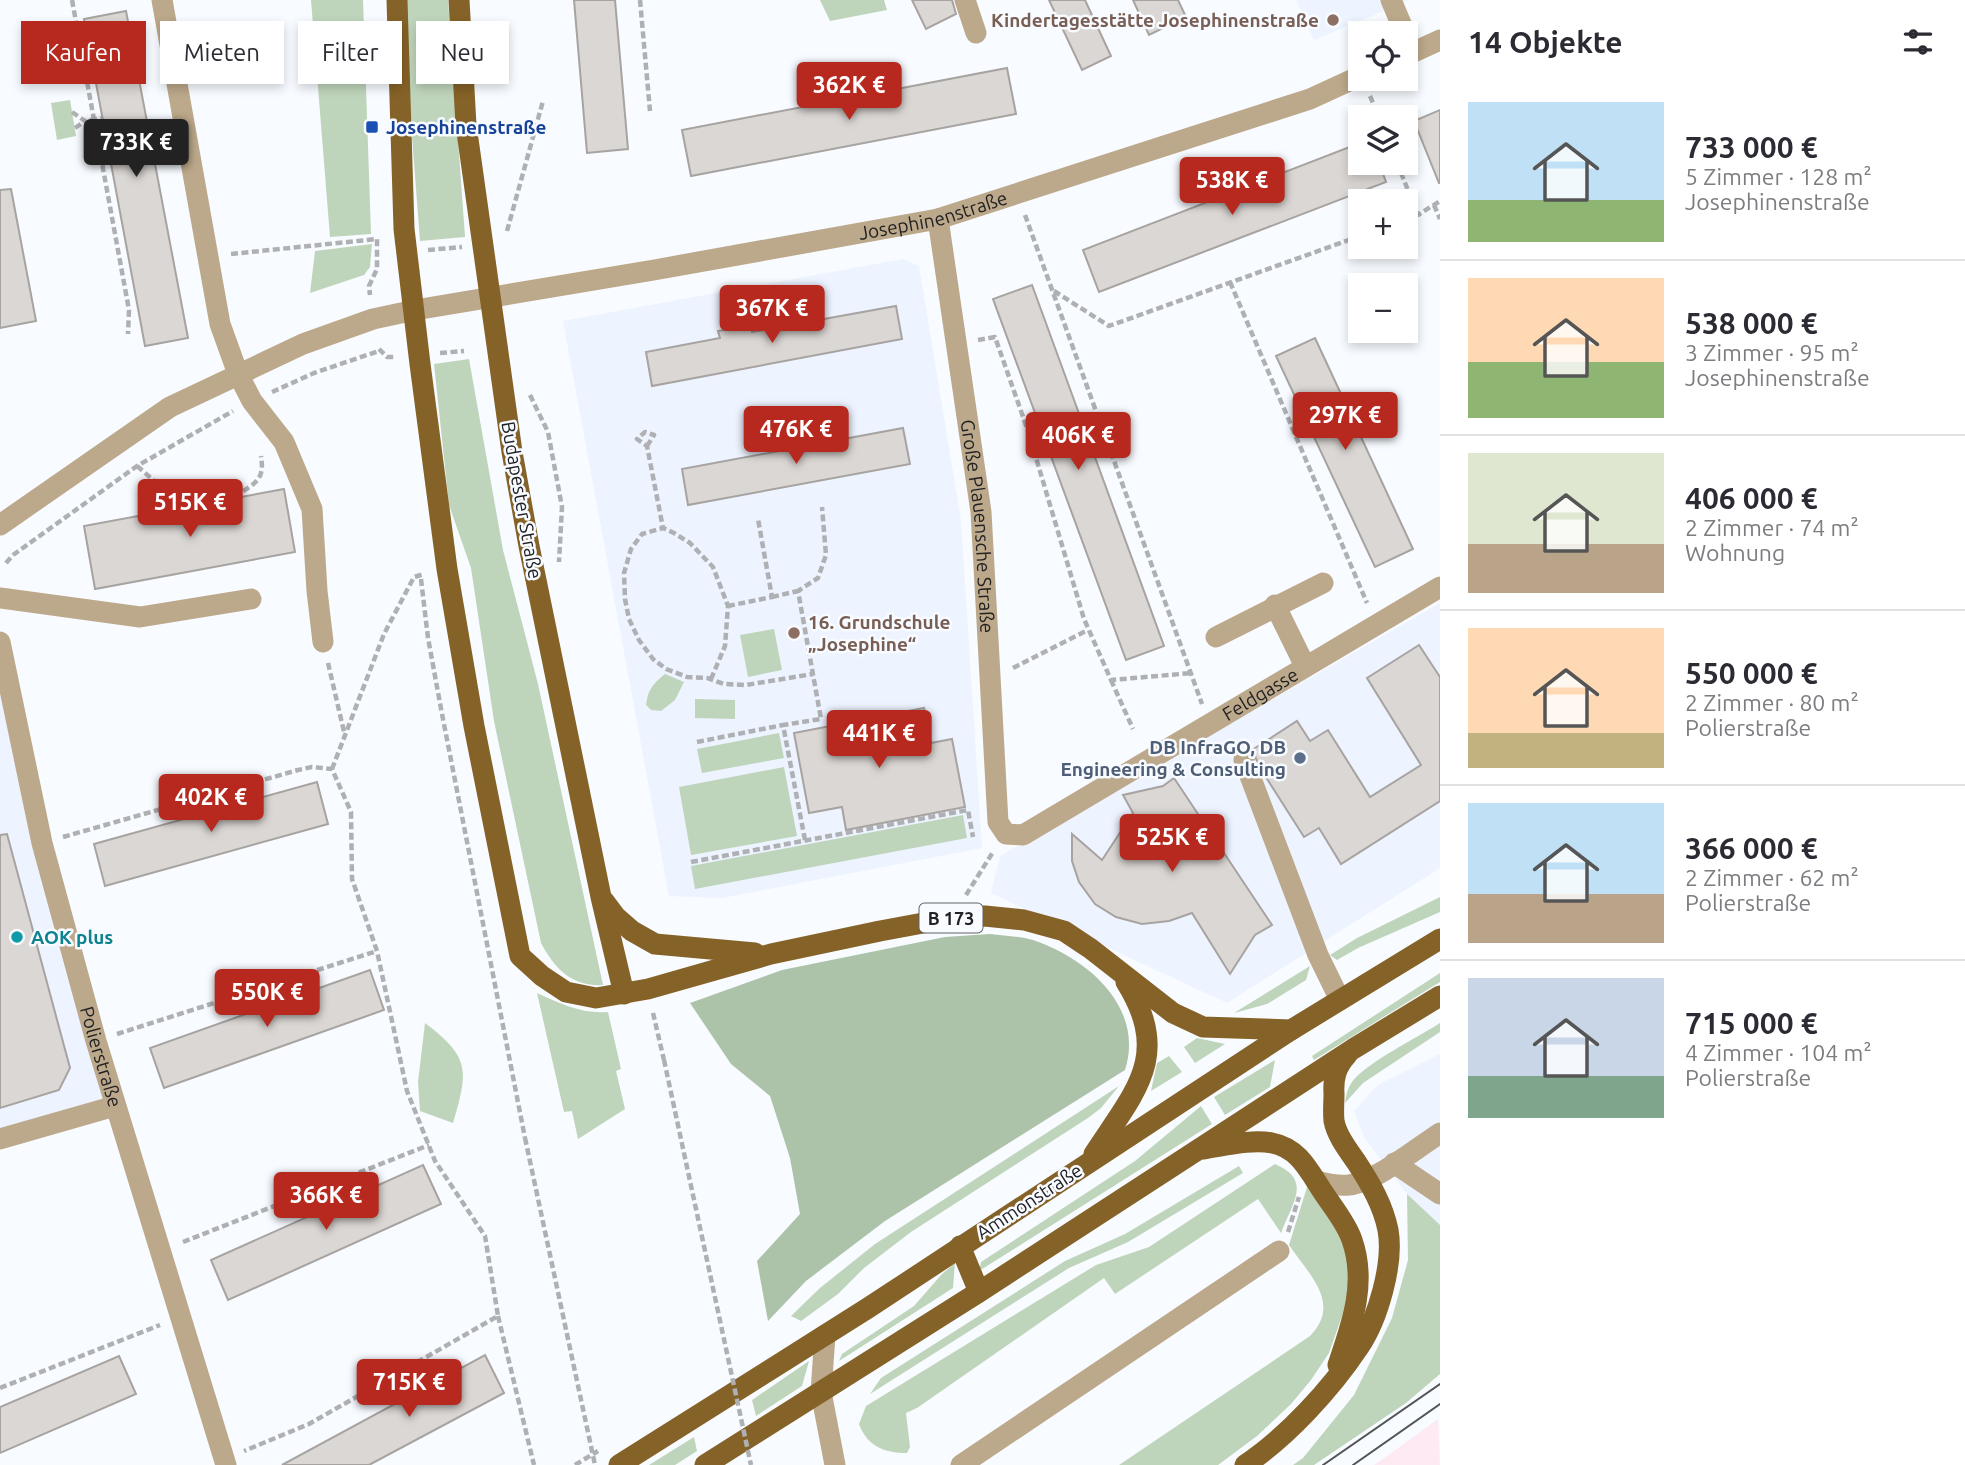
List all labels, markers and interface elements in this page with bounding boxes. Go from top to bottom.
place label: Kindertagesstätte Josephinenstraße [991,9,1319,31]
marker: Kindertagesstätte Josephinenstraße [1325,12,1341,28]
chip: Kaufen [21,21,146,84]
chip: Mieten [160,21,284,84]
chip: Filter [298,21,402,84]
chip: Neu [416,21,509,84]
map controls [1348,21,1418,343]
button: locate [1348,21,1418,91]
icon: filters [1899,23,1937,61]
text: 14 Objekte [1468,25,1623,59]
pin: 362K € [792,62,906,122]
text: 362K € [813,72,885,97]
button: layers [1348,105,1418,175]
place label: Josephinenstraße [386,116,547,138]
marker: Josephinenstraße [364,119,380,135]
pin: 733K € [79,120,193,179]
text: 733K € [100,129,172,154]
icon: home [1524,130,1608,214]
text: 733 000 € [1685,130,1818,164]
pin: 538K € [1175,158,1289,217]
text: 5 Zimmer · 128 m² [1685,164,1872,189]
text: 538K € [1196,167,1268,192]
street label: Josephinenstraße [857,186,1010,244]
button: + [1348,189,1418,259]
text: Josephinenstraße [1685,189,1870,214]
button: − [1348,273,1418,343]
pin: 367K € [715,286,829,345]
text: 367K € [736,295,808,320]
icon: home [1524,306,1608,390]
text: 538 000 € [1685,306,1818,340]
text: 3 Zimmer · 95 m² [1685,340,1859,365]
text: Josephinenstraße [1685,365,1870,390]
pin: 297K € [1288,392,1402,452]
text: 297K € [1309,402,1381,427]
pin: 476K € [739,406,853,466]
pin: 406K € [1021,412,1135,472]
text: 476K € [760,416,832,441]
street label: Große Plauensche Straße [957,418,999,634]
street label: Budapester Straße [497,420,547,580]
text: 406K € [1042,422,1114,447]
pin: 515K € [133,480,247,539]
icon: home [1524,481,1608,565]
text: 406 000 € [1685,481,1818,515]
text: 515K € [154,489,226,514]
text: 2 Zimmer · 74 m² [1685,515,1859,540]
text: Wohnung [1685,540,1785,565]
place label: 16. Grundschule „Josephine“ [808,611,950,655]
marker: 16. Grundschule „Josephine“ [786,625,802,641]
icon: home [1524,656,1608,740]
text: 550 000 € [1685,656,1818,690]
street label: Feldgasse [1218,663,1302,725]
text: 2 Zimmer · 80 m² [1685,690,1859,715]
pin: 441K € [822,710,936,770]
text: Polierstraße [1685,715,1811,740]
text: 441K € [843,720,915,745]
place label: DB InfraGO, DB Engineering & Consulting [1060,736,1286,780]
marker: DB InfraGO, DB Engineering & Consulting [1292,750,1308,766]
pin: 402K € [154,774,268,834]
text: 402K € [175,784,247,809]
pin: 525K € [1115,814,1229,874]
text: 525K € [1136,824,1208,849]
icon: home [1524,831,1608,915]
text: 366 000 € [1685,831,1818,865]
text: 2 Zimmer · 62 m² [1685,865,1859,890]
text: Polierstraße [1685,890,1811,915]
road number: B 173 [920,903,982,932]
place label: AOK plus [31,926,113,948]
marker: AOK plus [9,929,25,945]
pin: 550K € [210,970,324,1029]
text: 550K € [231,979,303,1004]
street label: Polierstraße [76,1004,127,1110]
icon: home [1524,1006,1608,1090]
text: 715 000 € [1685,1006,1818,1040]
text: 4 Zimmer · 104 m² [1685,1040,1872,1065]
text: Polierstraße [1685,1065,1811,1090]
street label: Ammonstraße [972,1159,1086,1243]
pin: 366K € [269,1172,383,1232]
text: 366K € [290,1182,362,1207]
pin: 715K € [352,1360,466,1419]
text: 715K € [373,1369,445,1394]

